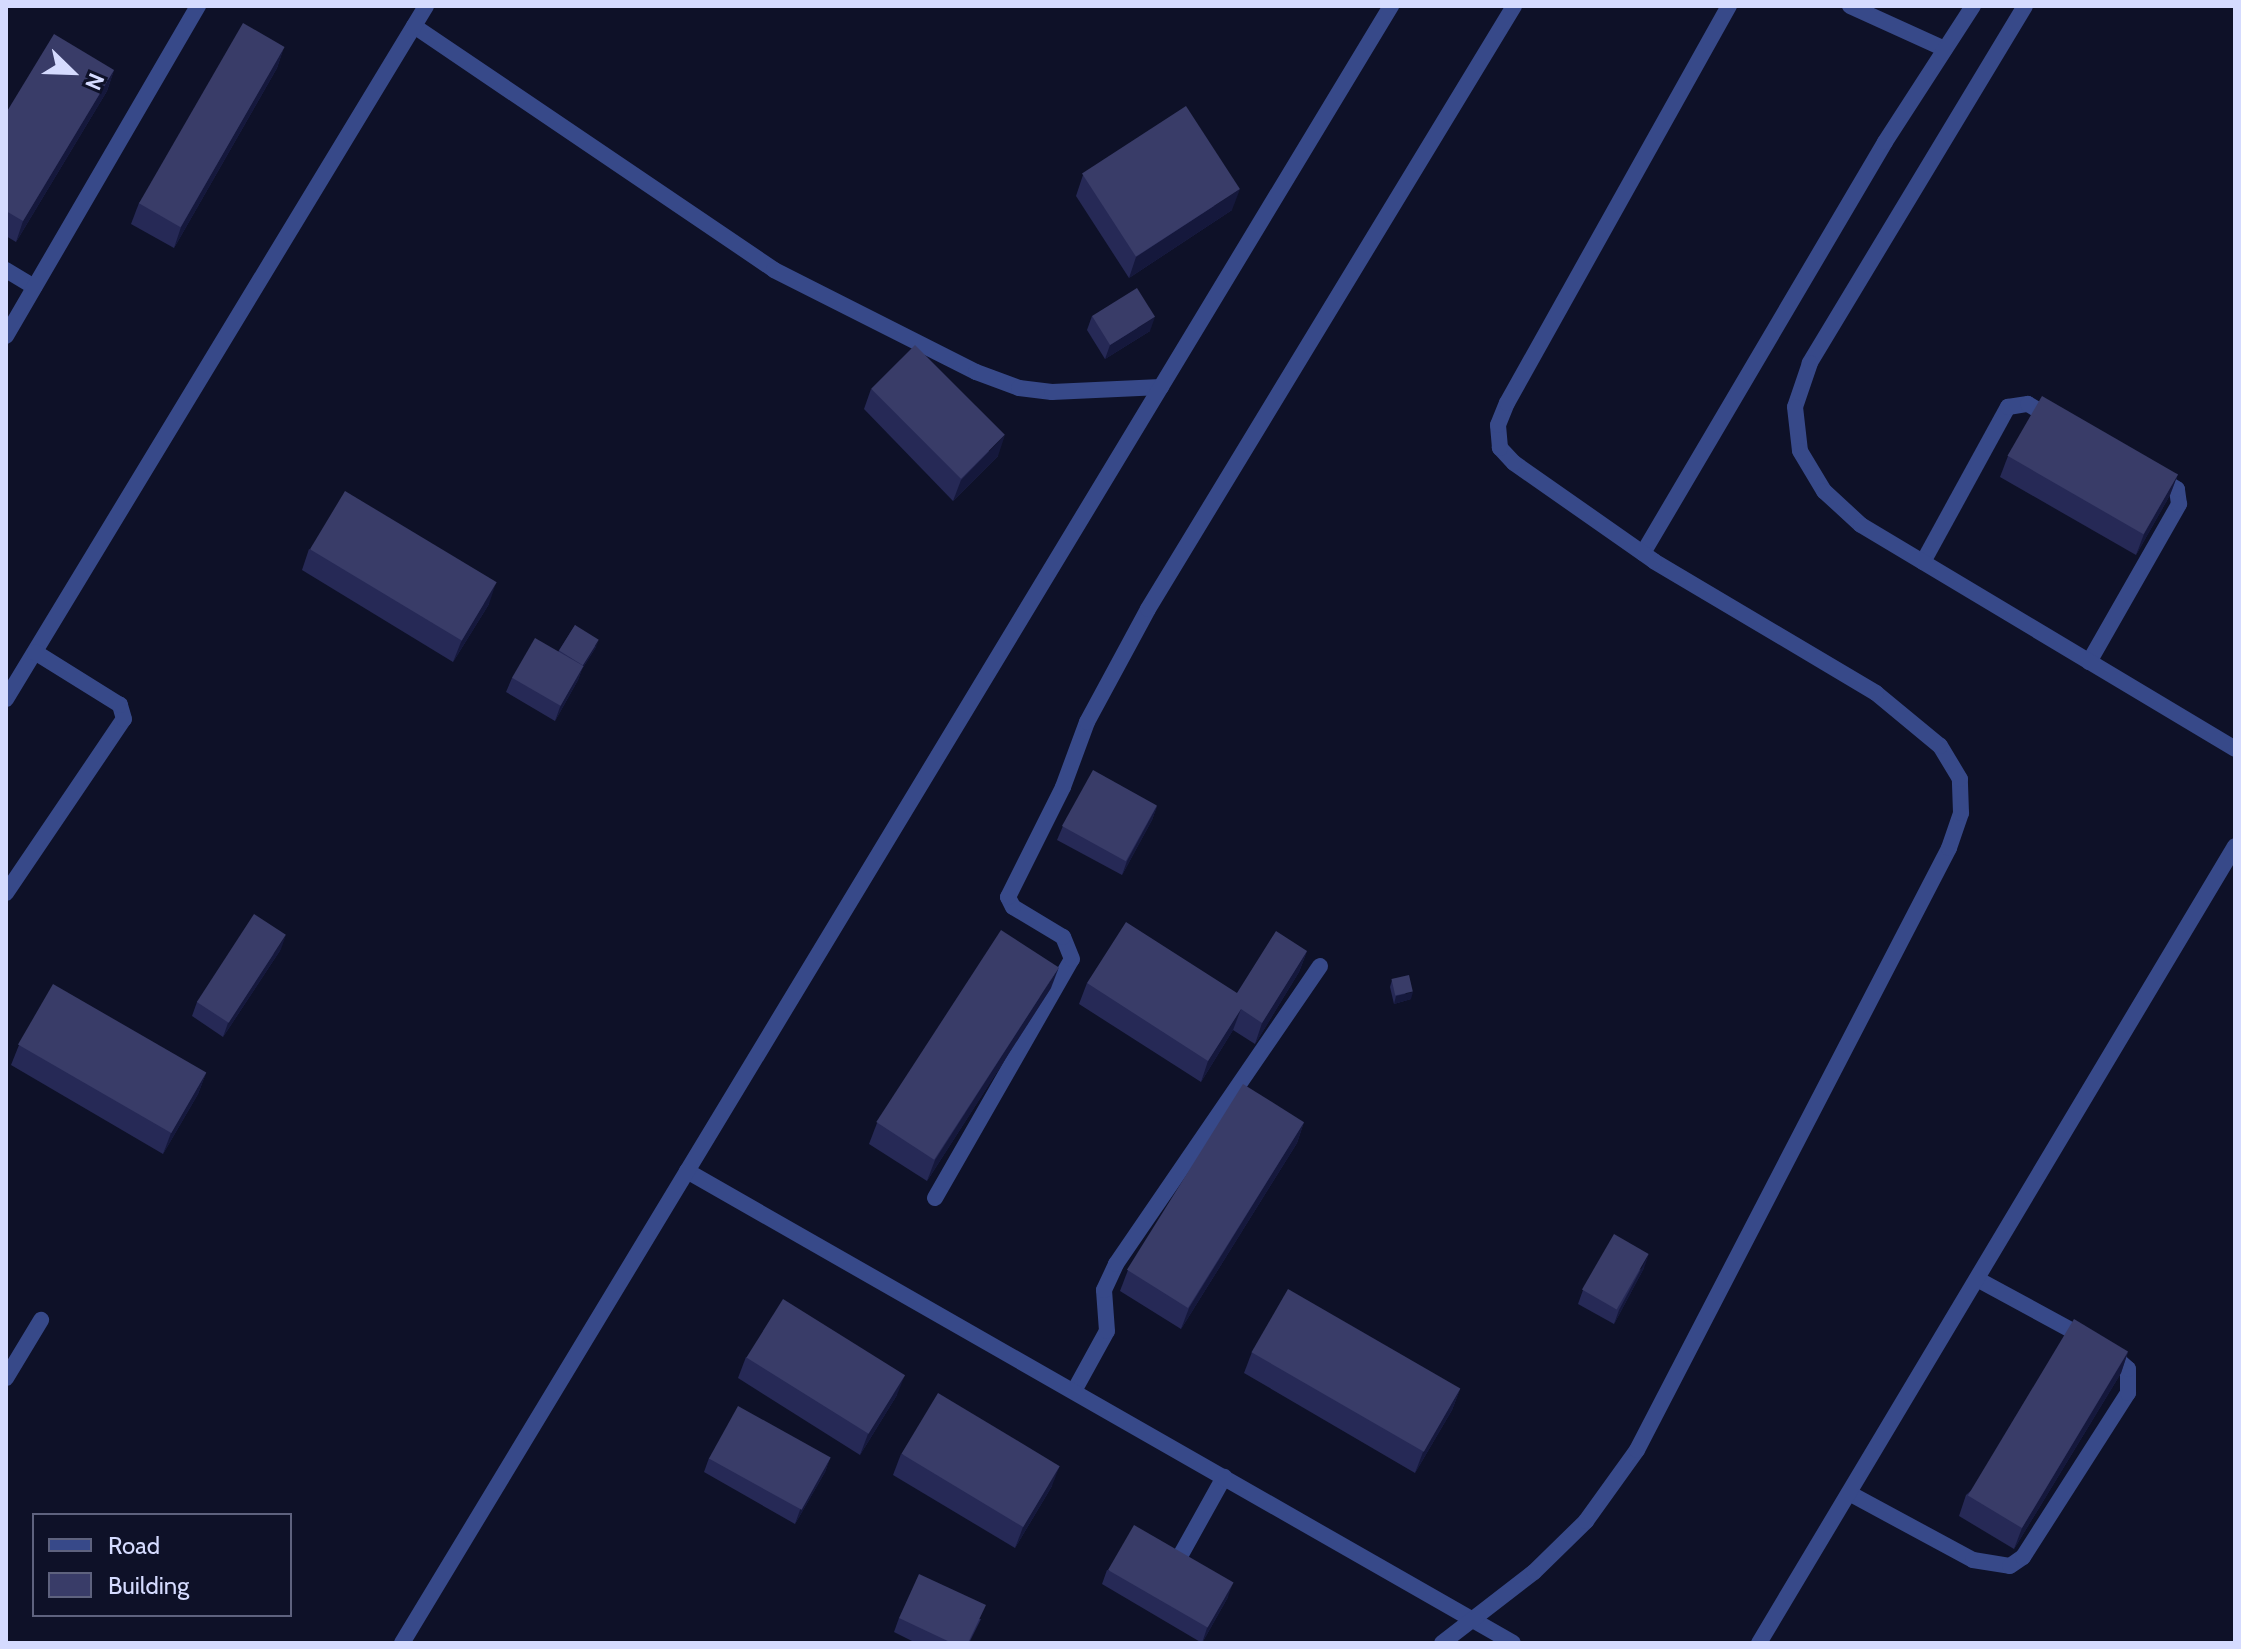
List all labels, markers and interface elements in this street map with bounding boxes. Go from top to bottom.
north arrow [32,32,112,112]
text: N [79,69,110,94]
legend [32,1513,292,1617]
text: Road [108,1531,160,1560]
text: Building [108,1571,189,1600]

